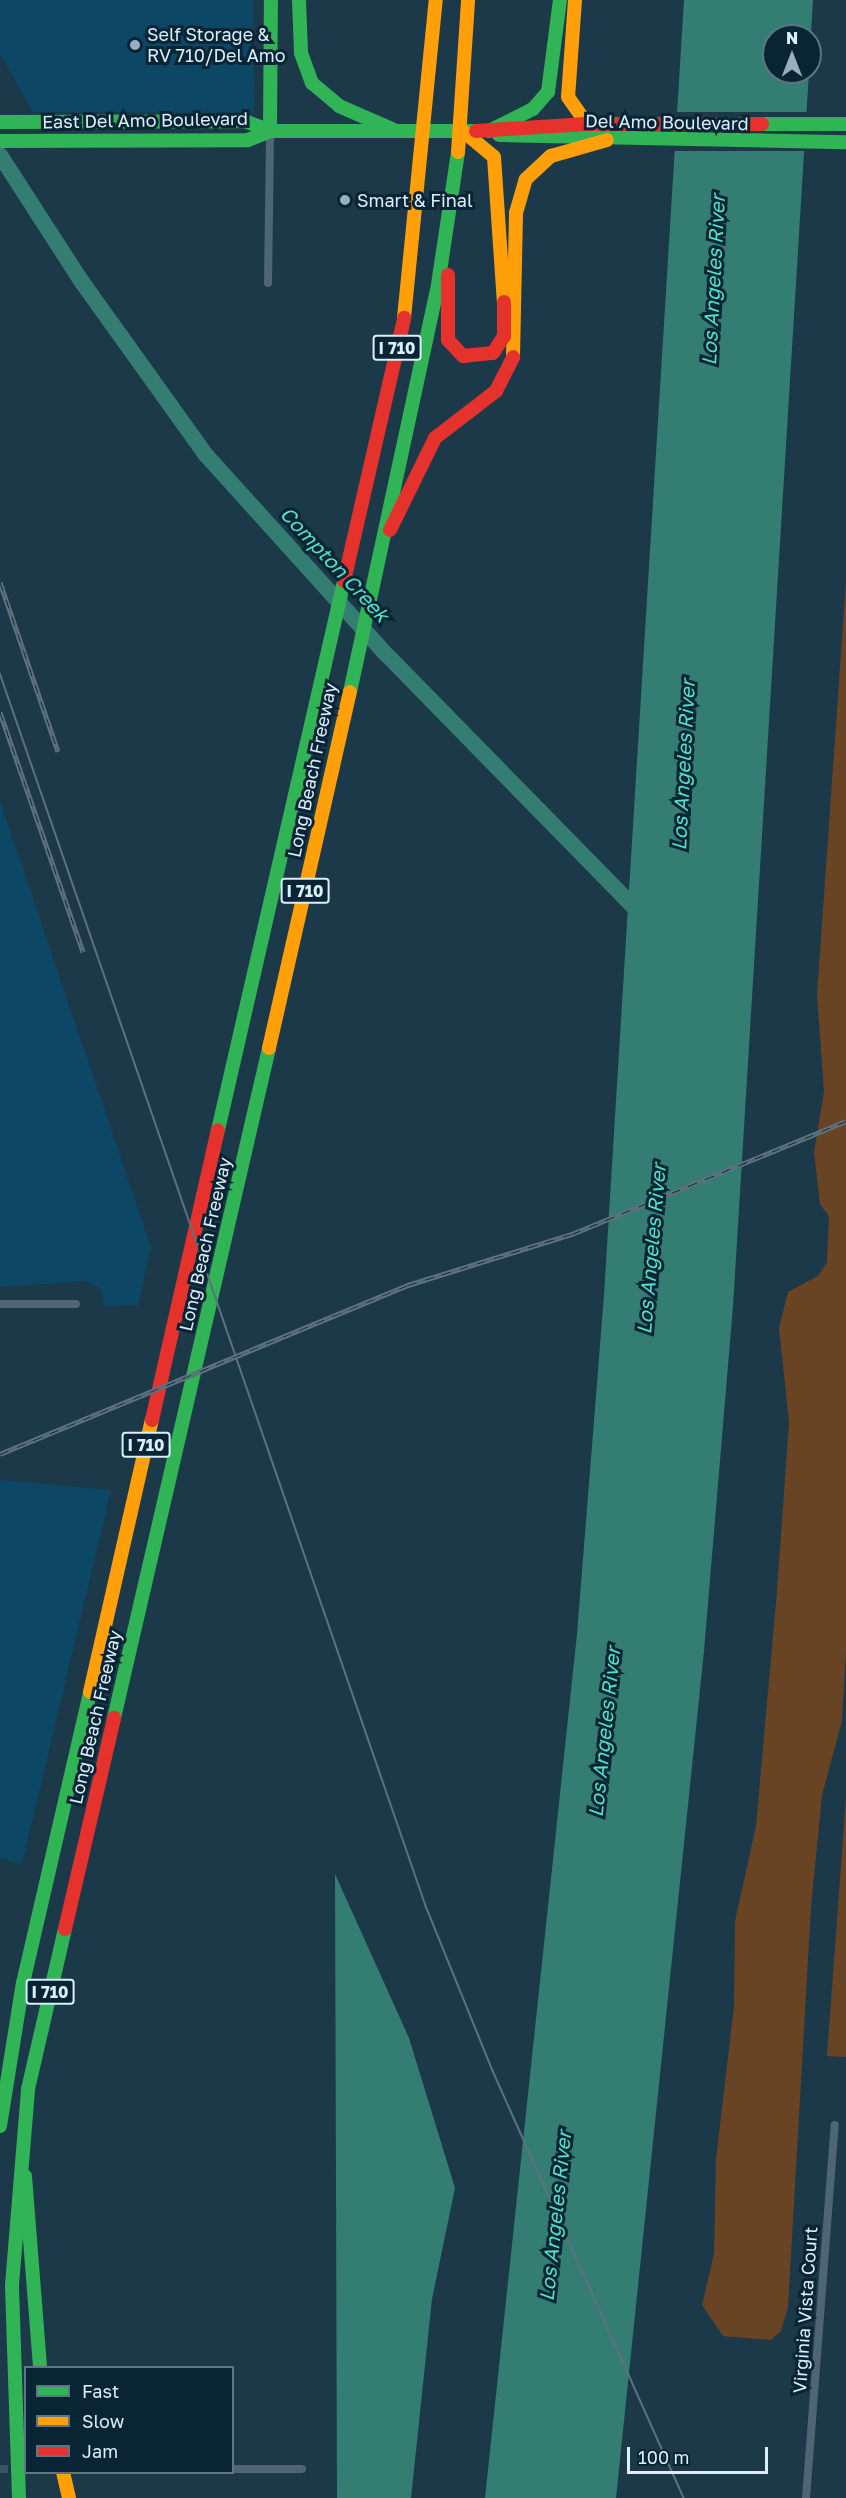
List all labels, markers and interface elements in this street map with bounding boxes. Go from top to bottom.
place label: Self Storage & RV 710/Del Amo [147,24,286,66]
north arrow [762,24,822,84]
text: N [786,28,798,48]
marker: Self Storage & RV 710/Del Amo [128,38,142,52]
street label: East Del Amo Boulevard [42,107,248,133]
street label: Del Amo Boulevard [585,110,749,134]
place label: Smart & Final [357,189,473,211]
marker: Smart & Final [338,193,352,207]
water label: Los Angeles River [697,194,729,366]
road number: I 710 [372,335,422,361]
water label: Compton Creek [276,501,394,627]
water label: Los Angeles River [667,679,699,851]
street label: Long Beach Freeway [283,681,341,859]
road number: I 710 [280,878,330,904]
street label: Long Beach Freeway [174,1155,236,1333]
water label: Los Angeles River [632,1163,670,1335]
road number: I 710 [120,1432,172,1458]
street label: Long Beach Freeway [64,1628,126,1806]
water label: Los Angeles River [583,1646,625,1818]
road number: I 710 [25,1979,76,2005]
water label: Los Angeles River [534,2130,576,2302]
street label: Virginia Vista Court [788,2226,822,2394]
legend [24,2366,234,2474]
text: Fast [82,2380,119,2402]
text: Slow [82,2410,124,2432]
scale bar [630,2435,771,2473]
text: Jam [82,2440,118,2462]
text: 100 m [638,2446,689,2468]

